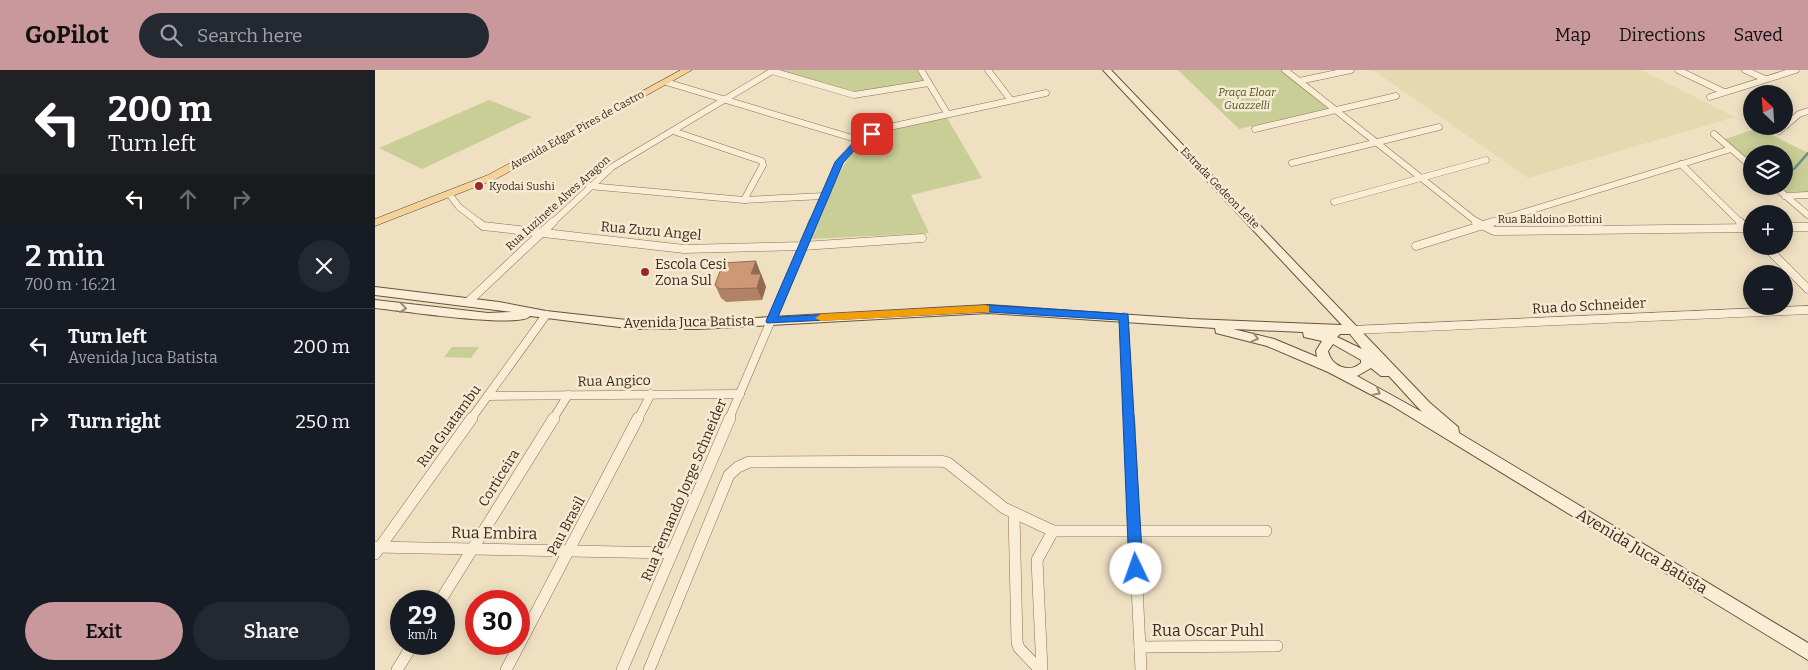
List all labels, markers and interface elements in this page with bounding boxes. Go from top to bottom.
search box [139,13,489,58]
text: GoPilot [25,21,109,49]
icon: search [157,21,185,49]
text: Search here [197,24,303,47]
text: Map [1555,24,1591,46]
text: Directions [1619,24,1706,46]
text: Saved [1734,24,1783,46]
north arrow [1743,85,1793,135]
map controls [1743,85,1793,315]
park label: Praça Eloar Guazzelli [1218,86,1276,112]
text: 200 m [108,88,212,130]
street label: Avenida Edgar Pires de Castro [508,88,646,172]
icon: left [25,90,90,155]
pin [851,113,893,155]
icon: arrive [858,120,886,148]
text: Turn left [108,130,196,157]
street label: Estrada Gedeon Leite [1178,145,1262,231]
button: layers [1743,145,1793,195]
street label: Rua Luzinete Alves Aragon [503,153,613,253]
marker: Kyodai Sushi [473,180,485,192]
place label: Kyodai Sushi [489,180,555,193]
icon: left [121,185,149,213]
icon: ahead [174,185,202,213]
icon: right [227,185,255,213]
button: + [1743,205,1793,255]
street label: Rua Baldoino Bottini [1498,213,1603,226]
street label: Rua Zuzu Angel [600,218,702,244]
text: 2 min [25,238,104,274]
button: close [298,240,350,292]
place label: Escola Cesi Zona Sul [655,256,727,289]
button: − [1743,265,1793,315]
marker: Escola Cesi Zona Sul [639,266,651,278]
text: 700 m · 16:21 [25,275,116,294]
street label: Rua do Schneider [1532,295,1646,317]
one-way arrow [399,302,407,313]
street label: Avenida Juca Batista [623,312,755,332]
text: Turn left [68,325,147,348]
icon: left [25,332,53,360]
one-way arrow [1251,332,1260,343]
text: 200 m [293,335,350,358]
text: Avenida Juca Batista [68,348,218,367]
street label: Rua Angico [577,372,651,390]
street label: Rua Guatambu [414,381,485,470]
one-way arrow [1371,386,1380,396]
street label: Rua Fernando Jorge Schneider [638,396,730,584]
icon: right [25,407,53,435]
text: Turn right [68,410,161,433]
text: 250 m [295,410,350,433]
street label: Corticeira [475,446,523,510]
street label: Pau Brasil [543,494,589,558]
street label: Avenida Juca Batista [1573,504,1711,598]
street label: Rua Embira [451,523,538,543]
position arrow [1109,542,1161,594]
speed limit sign: 30 [465,590,530,655]
text: 29 [408,601,437,631]
button: Exit [25,602,183,660]
button: Share [193,602,350,660]
street label: Rua Oscar Puhl [1152,621,1265,640]
text: km/h [408,628,437,642]

